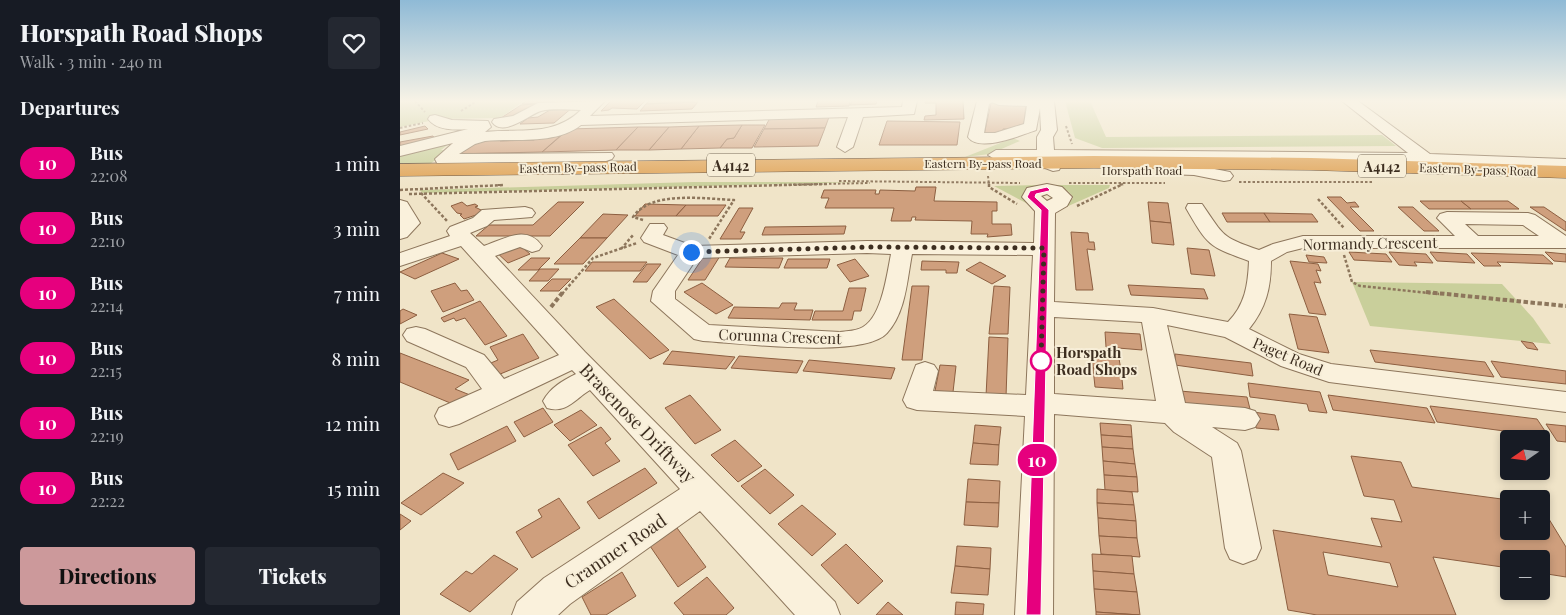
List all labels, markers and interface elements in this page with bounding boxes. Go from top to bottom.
text: Horspath Road Shops [20,16,263,48]
button: heart [328,17,380,69]
text: Walk · 3 min · 240 m [20,51,162,72]
text: Departures [20,94,120,120]
text: Bus [90,139,123,165]
text: 1 min [334,150,380,176]
text: 10 [38,151,57,175]
road number: A4142 [707,154,755,176]
road number: A4142 [1358,154,1406,178]
street label: Eastern By-pass Road [924,155,1042,171]
street label: Eastern By-pass Road [519,158,637,176]
street label: Eastern By-pass Road [1419,159,1537,179]
street label: Horspath Road [1102,162,1182,178]
text: 22:08 [90,165,128,186]
text: Bus [90,204,123,230]
text: 3 min [333,215,380,241]
text: 10 [38,216,57,240]
text: 22:10 [90,230,125,251]
street label: Normandy Crescent [1302,232,1438,254]
your location [679,240,704,265]
text: Bus [90,269,123,295]
text: 7 min [334,280,380,306]
text: 10 [38,281,57,305]
text: 22:14 [90,295,123,316]
street label: Corunna Crescent [718,324,842,348]
street label: Paget Road [1250,332,1326,380]
text: Bus [90,334,123,360]
place label: Horspath Road Shops [1056,342,1137,379]
text: 8 min [332,345,380,371]
text: 10 [38,346,57,370]
marker: Horspath Road Shops [1030,350,1052,372]
street label: Brasenose Driftway [575,358,701,488]
text: 22:15 [90,360,122,381]
text: Bus [90,399,123,425]
text: 12 min [325,410,380,436]
text: 10 [38,411,57,435]
text: 22:19 [90,425,124,446]
north arrow [1500,430,1550,480]
map controls [1500,430,1550,600]
line badge: 10 [1014,444,1060,476]
text: 10 [1028,448,1046,472]
text: Bus [90,464,123,490]
text: 15 min [327,475,380,501]
text: 10 [38,476,57,500]
text: 22:22 [90,490,125,511]
button: + [1500,490,1550,540]
street label: Cranmer Road [559,508,671,594]
button: Directions [20,547,195,605]
button: Tickets [205,547,380,605]
button: − [1500,550,1550,600]

